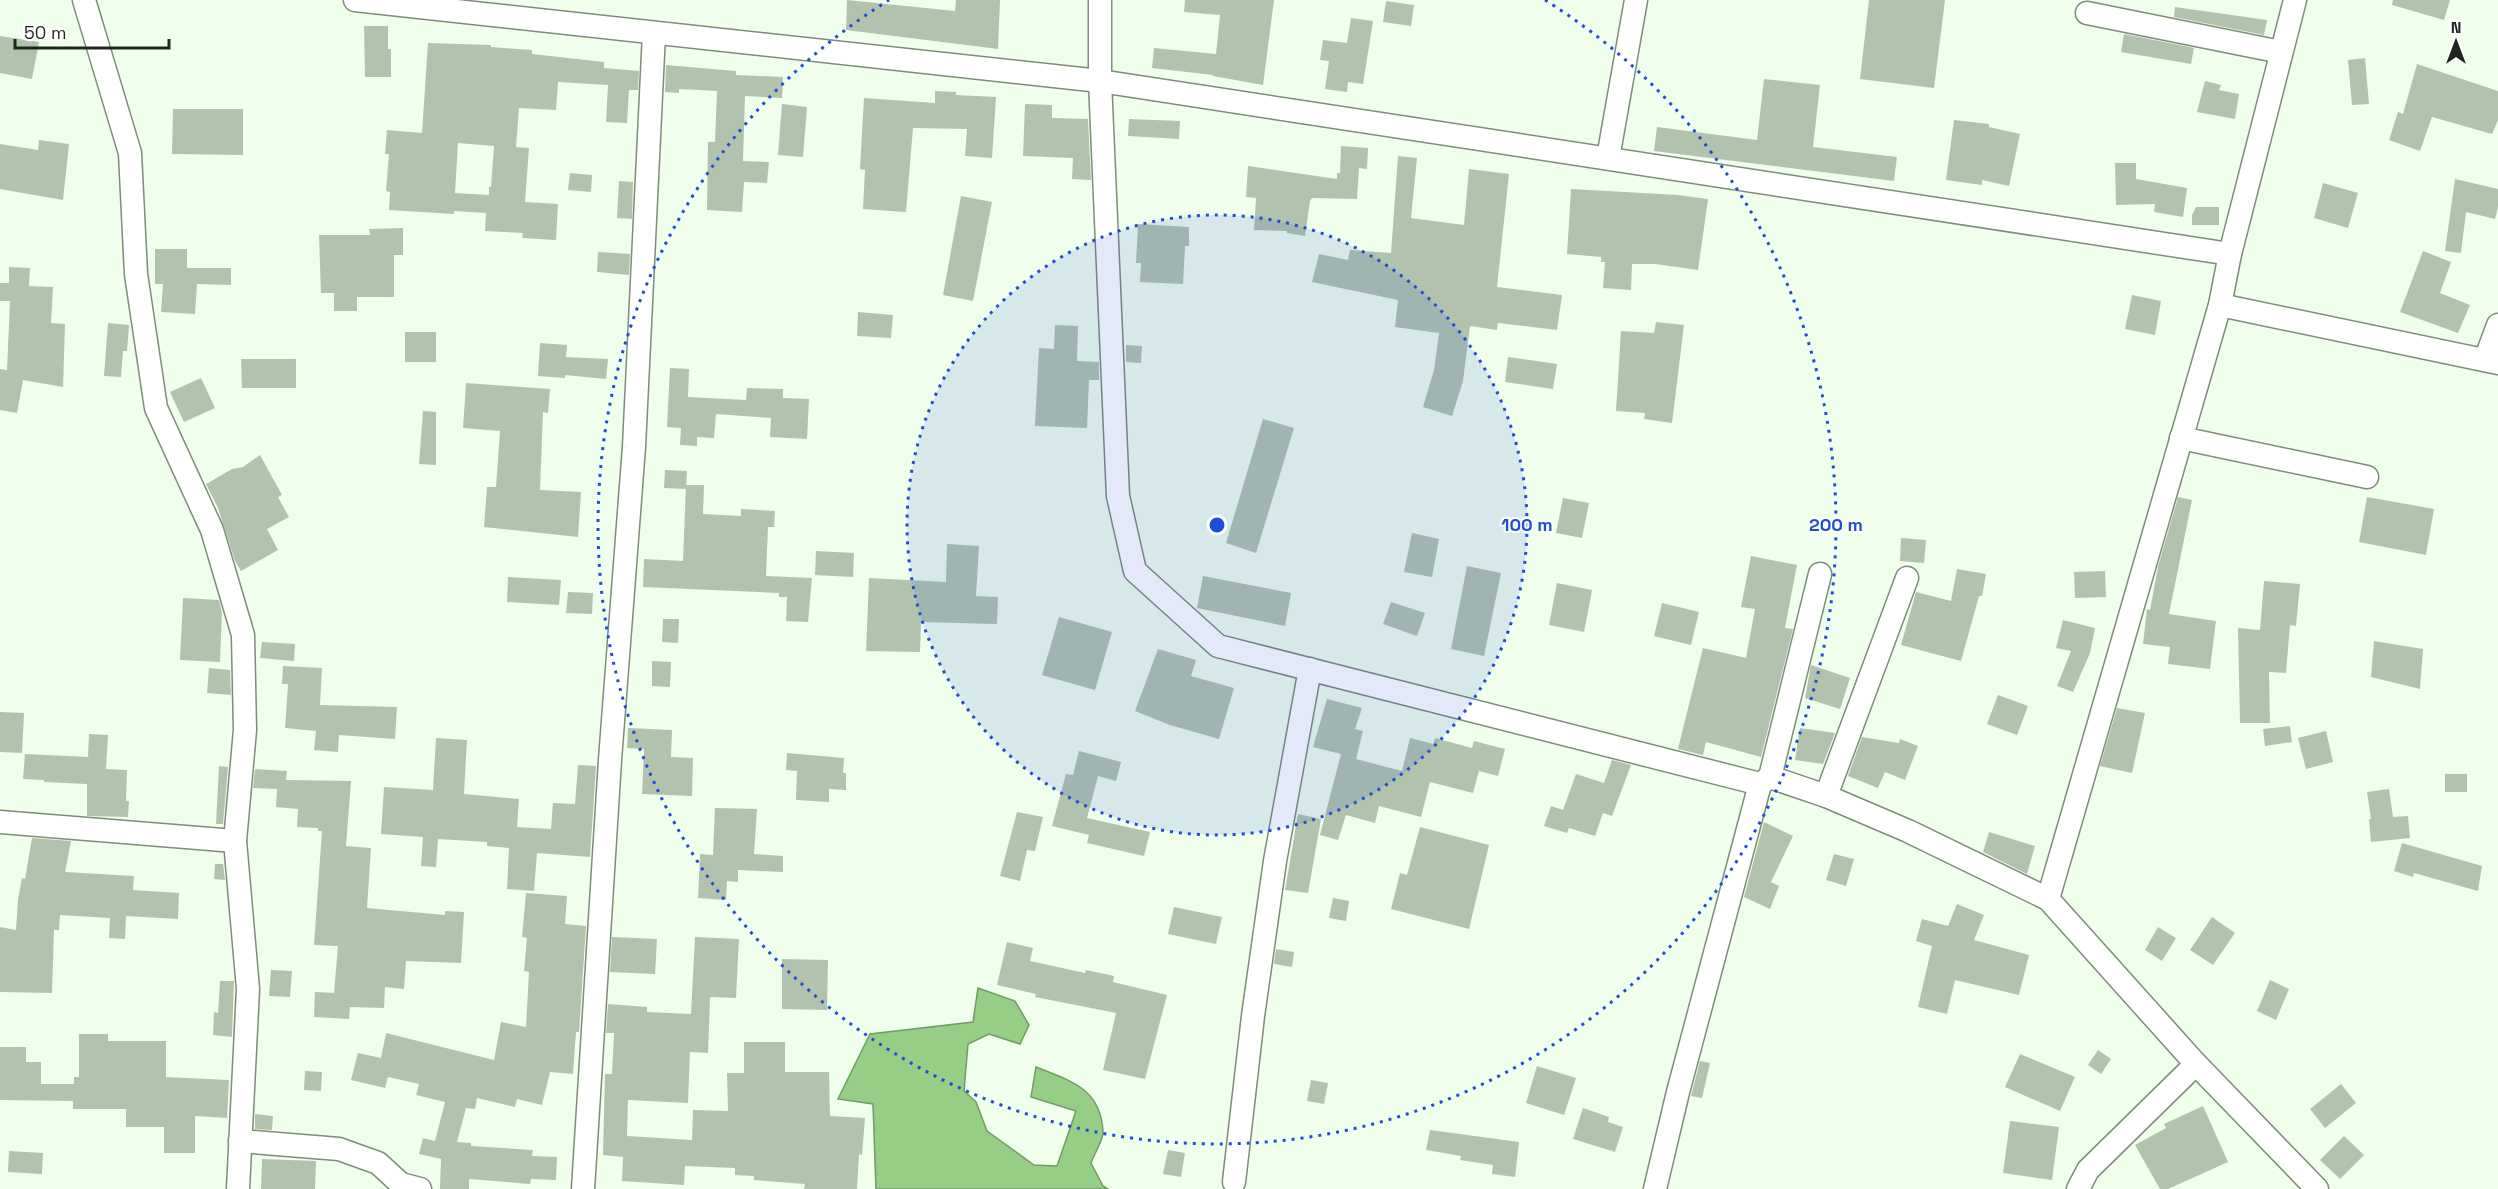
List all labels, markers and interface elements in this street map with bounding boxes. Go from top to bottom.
scale bar [15,12,170,50]
north arrow [2426,12,2486,72]
text: N [2451,17,2461,38]
text: 50 m [24,21,66,44]
text: 100 m [1501,513,1553,536]
text: 200 m [1809,513,1863,536]
centre of rings [1207,515,1227,535]

